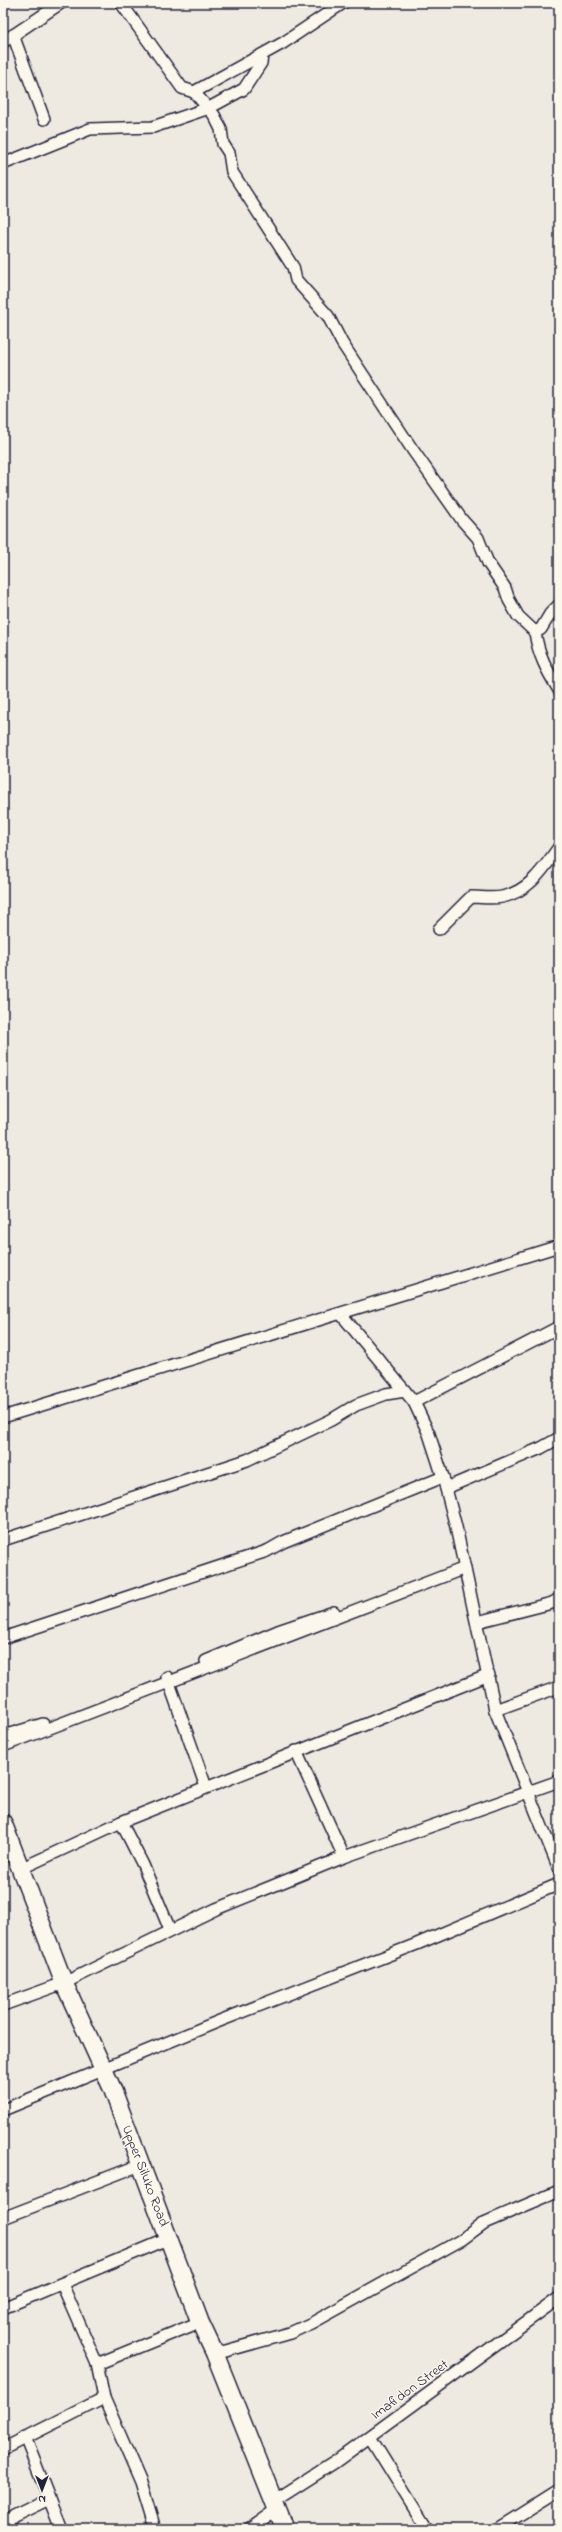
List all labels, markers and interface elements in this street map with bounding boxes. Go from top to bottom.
street label: Upper Siluko Road [116,2122,174,2230]
street label: Imafidon Street [367,2354,453,2425]
north arrow [22,2470,62,2510]
text: N [38,2491,46,2507]

